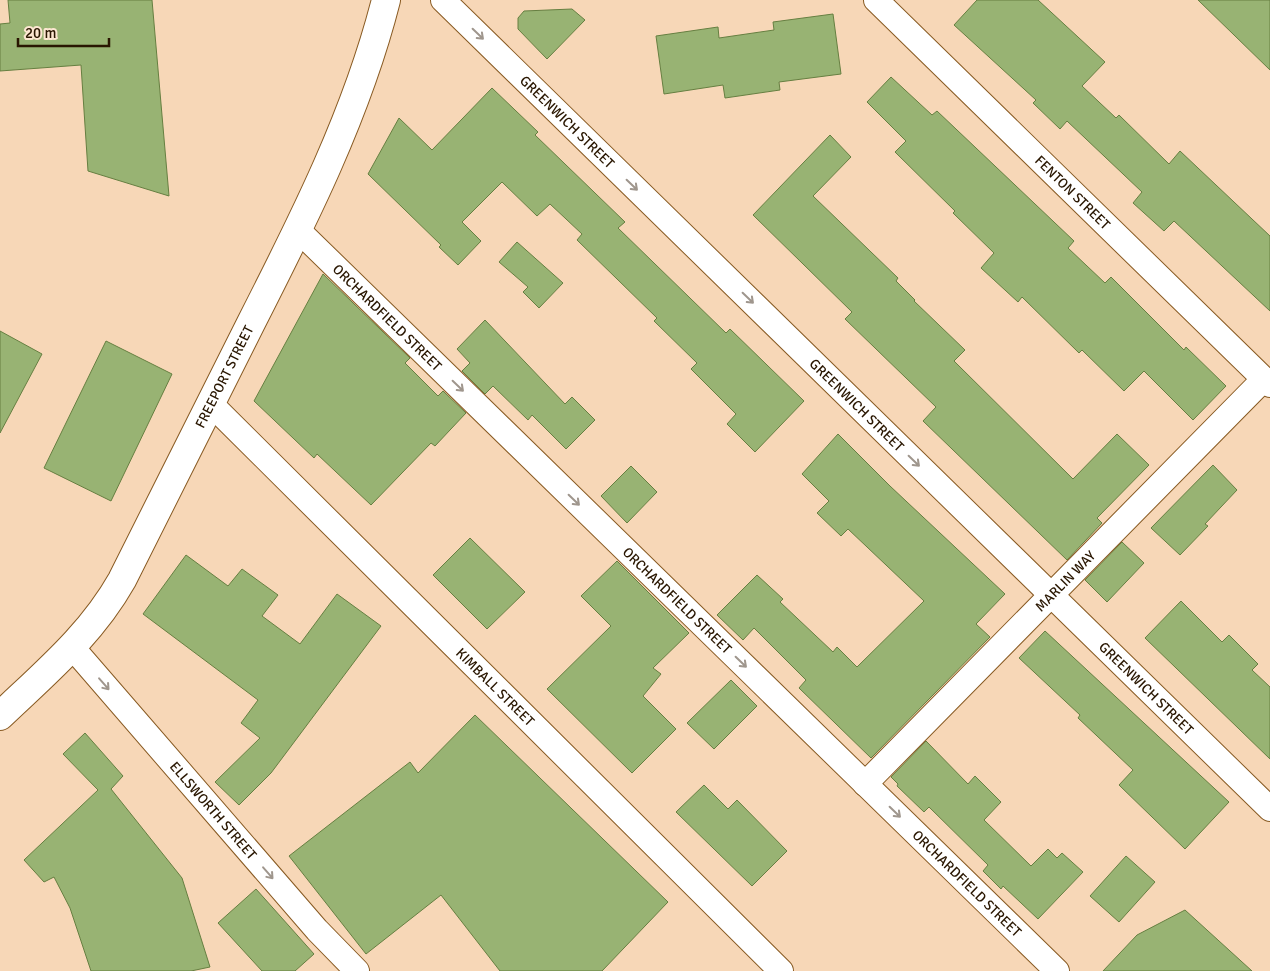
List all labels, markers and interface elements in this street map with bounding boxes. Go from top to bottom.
scale bar [18,15,109,47]
text: 20 m [25,24,56,42]
one-way arrow [472,28,484,40]
street label: GREENWICH STREET [516,72,618,172]
street label: FENTON STREET [1031,152,1114,233]
one-way arrow [626,178,638,191]
street label: ORCHARDFIELD STREET [329,261,445,375]
one-way arrow [742,292,754,304]
street label: FREEPORT STREET [192,323,257,431]
street label: GREENWICH STREET [806,355,907,455]
one-way arrow [452,380,464,392]
one-way arrow [908,455,920,467]
one-way arrow [568,494,581,506]
street label: ORCHARDFIELD STREET [619,544,735,658]
street label: MARLIN WAY [1032,547,1099,615]
street label: GREENWICH STREET [1095,639,1197,738]
street label: KIMBALL STREET [452,645,538,730]
one-way arrow [735,656,747,668]
one-way arrow [98,677,109,690]
street label: ELLSWORTH STREET [166,758,260,863]
one-way arrow [888,806,901,818]
street label: ORCHARDFIELD STREET [909,827,1025,941]
one-way arrow [262,866,273,879]

